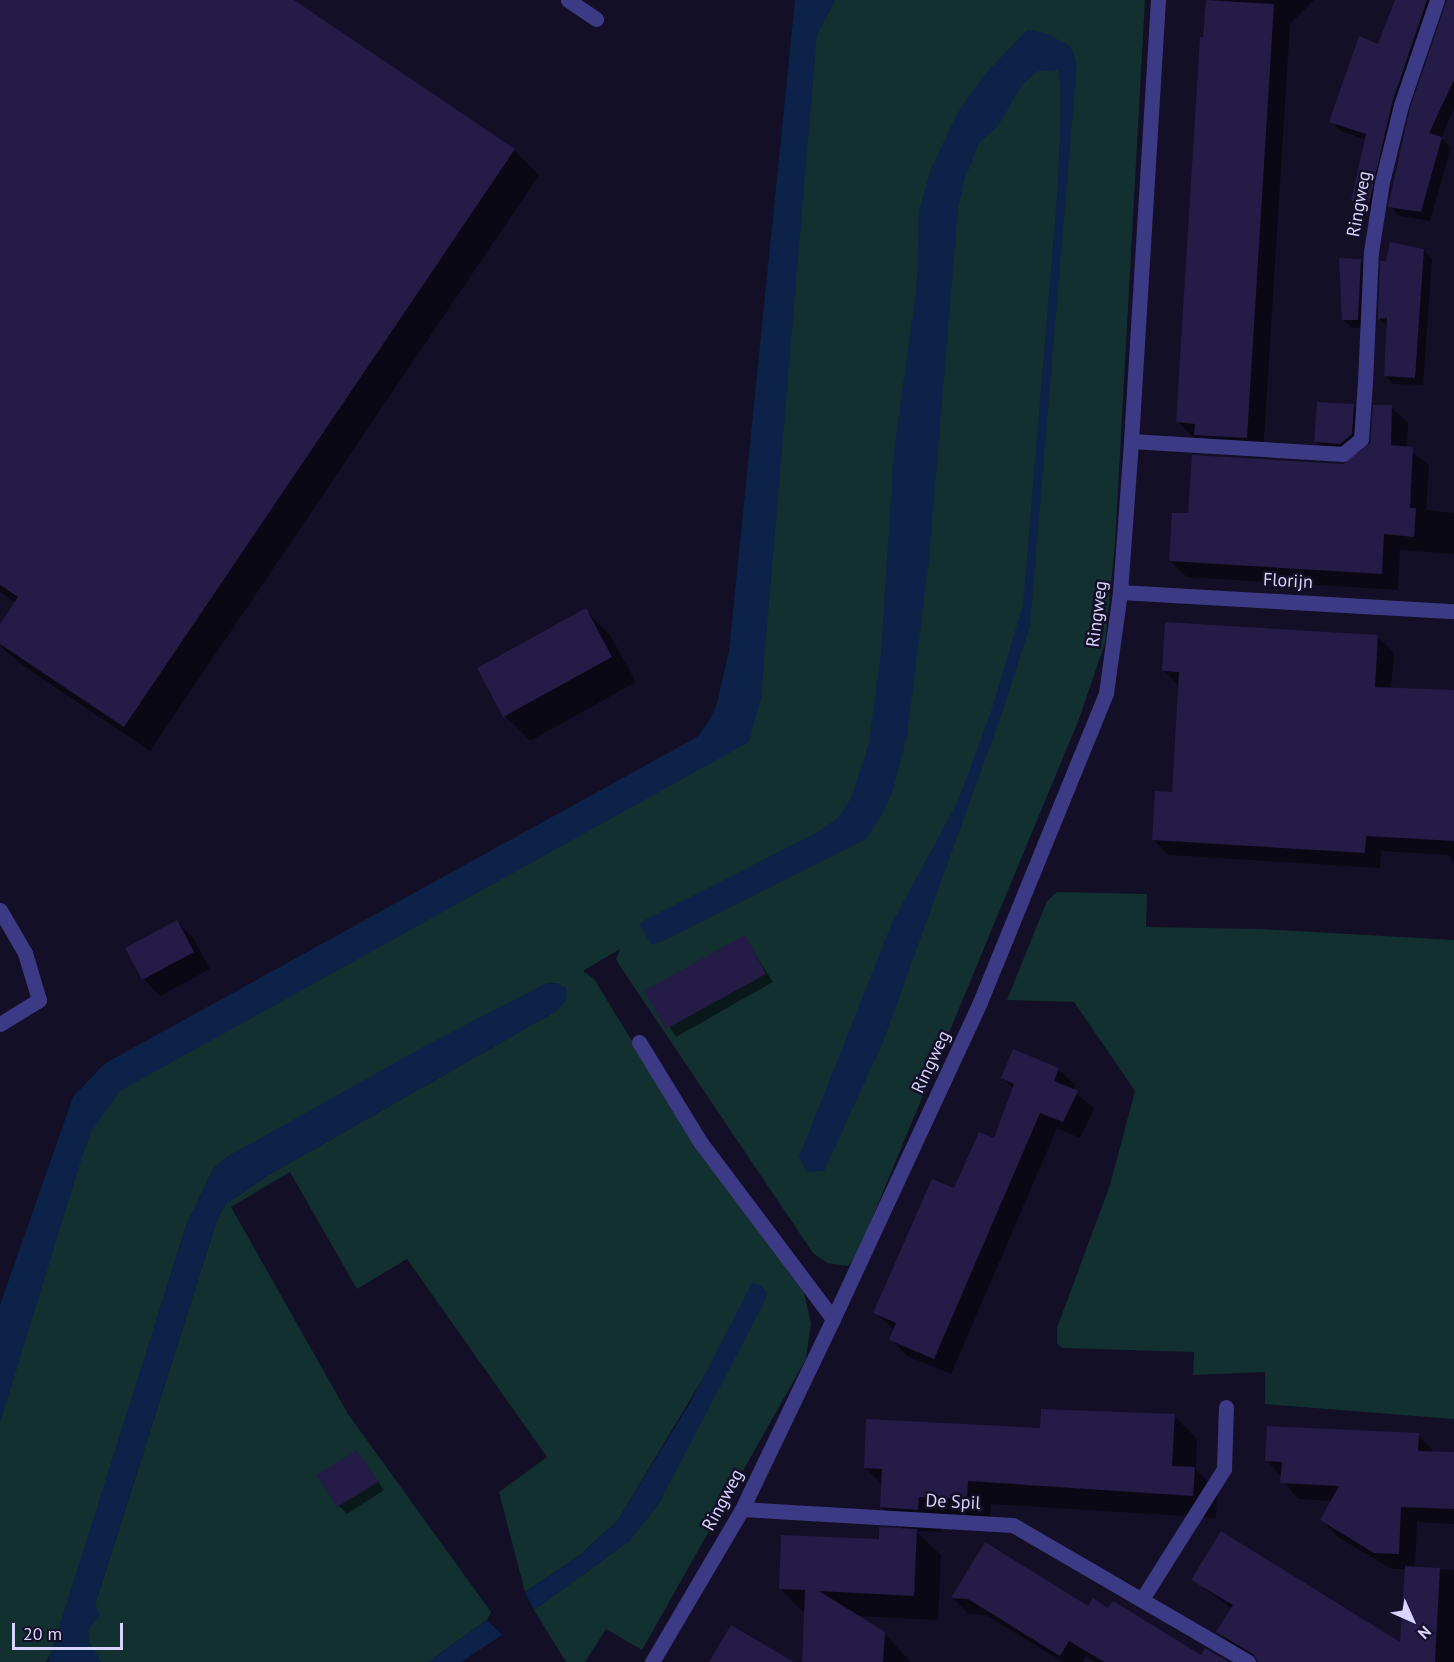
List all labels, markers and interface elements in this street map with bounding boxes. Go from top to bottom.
street label: Ringweg [1343,169,1375,239]
street label: Florijn [1263,569,1313,593]
street label: Ringweg [1082,580,1112,648]
street label: Ringweg [907,1027,955,1097]
street label: Ringweg [698,1465,748,1535]
street label: De Spil [925,1490,981,1514]
north arrow [1382,1590,1442,1650]
scale bar [15,1611,126,1649]
text: 20 m [23,1622,62,1645]
text: N [1414,1622,1436,1644]

